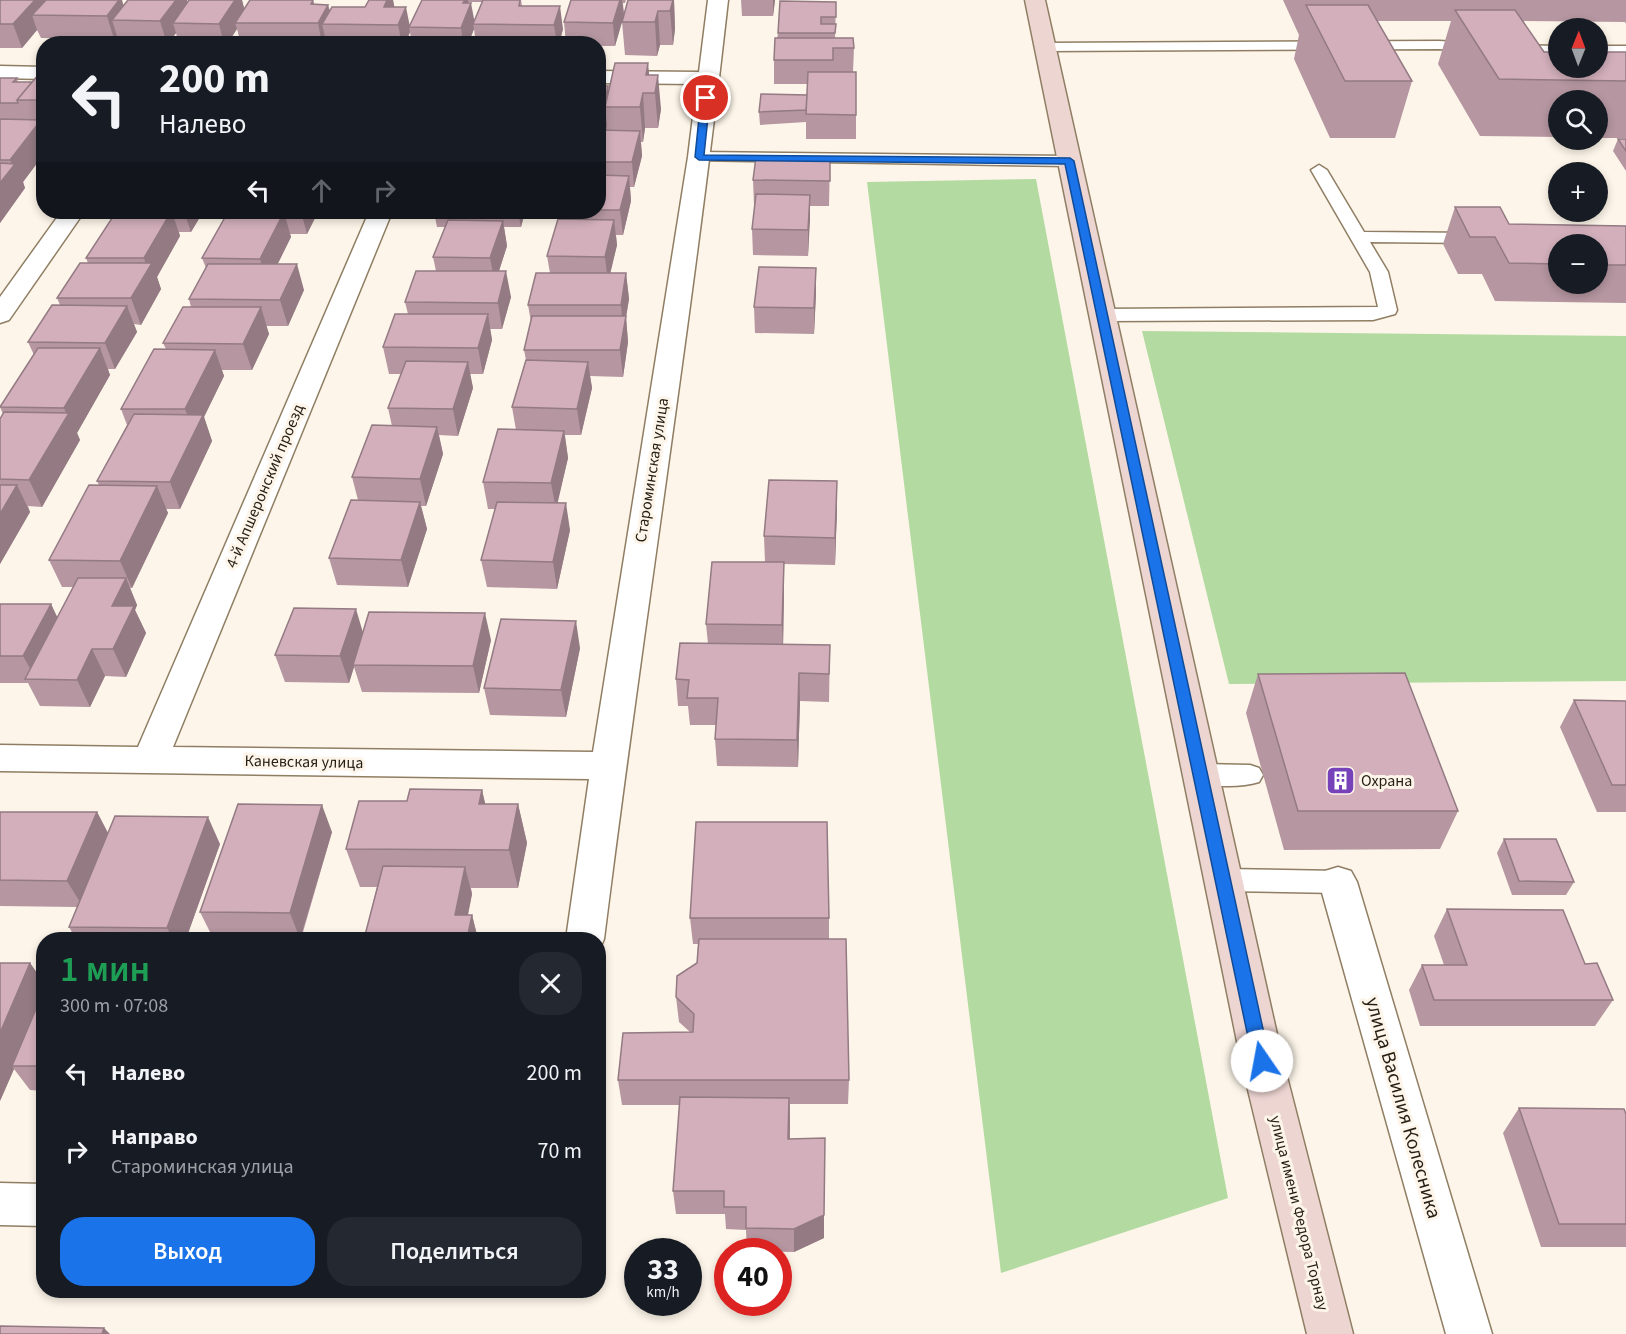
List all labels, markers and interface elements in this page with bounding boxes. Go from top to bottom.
north arrow [1548,18,1608,78]
map controls [1548,18,1608,294]
text: 200 m [159,49,270,109]
icon: left [60,60,138,138]
pin [680,72,731,123]
icon: arrive [689,81,722,114]
button: search [1548,90,1608,150]
text: Налево [159,105,246,144]
button: + [1548,162,1608,222]
icon: left [242,174,275,207]
icon: ahead [305,174,338,207]
icon: right [368,174,401,207]
button: − [1548,234,1608,294]
street label: Староминская улица [630,396,674,544]
street label: 4-й Апшеронский проезд [221,400,310,571]
street label: Каневская улица [244,750,364,774]
building icon: Охрана [1324,765,1356,797]
place label: Охрана [1361,770,1412,792]
text: 1 мин [60,944,150,995]
button: close [519,952,582,1015]
text: 300 m · 07:08 [60,992,168,1020]
street label: улица Василия Колесника [1358,994,1448,1222]
position arrow [1230,1029,1294,1093]
icon: left [60,1057,93,1090]
text: Налево [111,1057,185,1089]
text: 200 m [527,1057,582,1089]
street label: улица имени Федора Торнау [1264,1113,1334,1313]
text: Направо [111,1121,198,1153]
icon: right [60,1135,93,1168]
text: 70 m [537,1135,582,1167]
text: Староминская улица [111,1153,294,1181]
button: Выход [60,1217,315,1286]
button: Поделиться [327,1217,582,1286]
speed limit sign: 40 [714,1238,792,1316]
text: 33 [647,1248,679,1291]
text: km/h [646,1282,680,1303]

